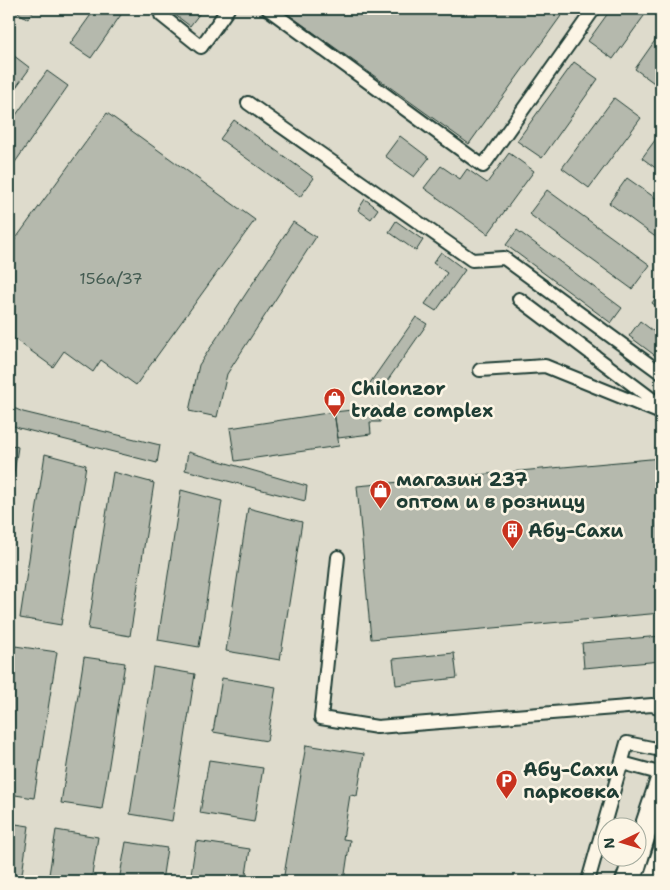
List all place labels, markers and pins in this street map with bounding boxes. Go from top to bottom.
place label: Chilonzor trade complex [351,376,493,423]
shop icon: Chilonzor trade complex [323,387,347,418]
place label: магазин 237 оптом и в розницу [396,467,585,514]
shop icon: магазин 237 оптом и в розницу [368,478,392,509]
building icon: Абу-Сахи [500,518,524,549]
place label: Абу-Сахи [528,518,623,543]
place label: Абу-Сахи парковка [523,757,619,804]
parking icon: Абу-Сахи парковка [495,768,519,799]

